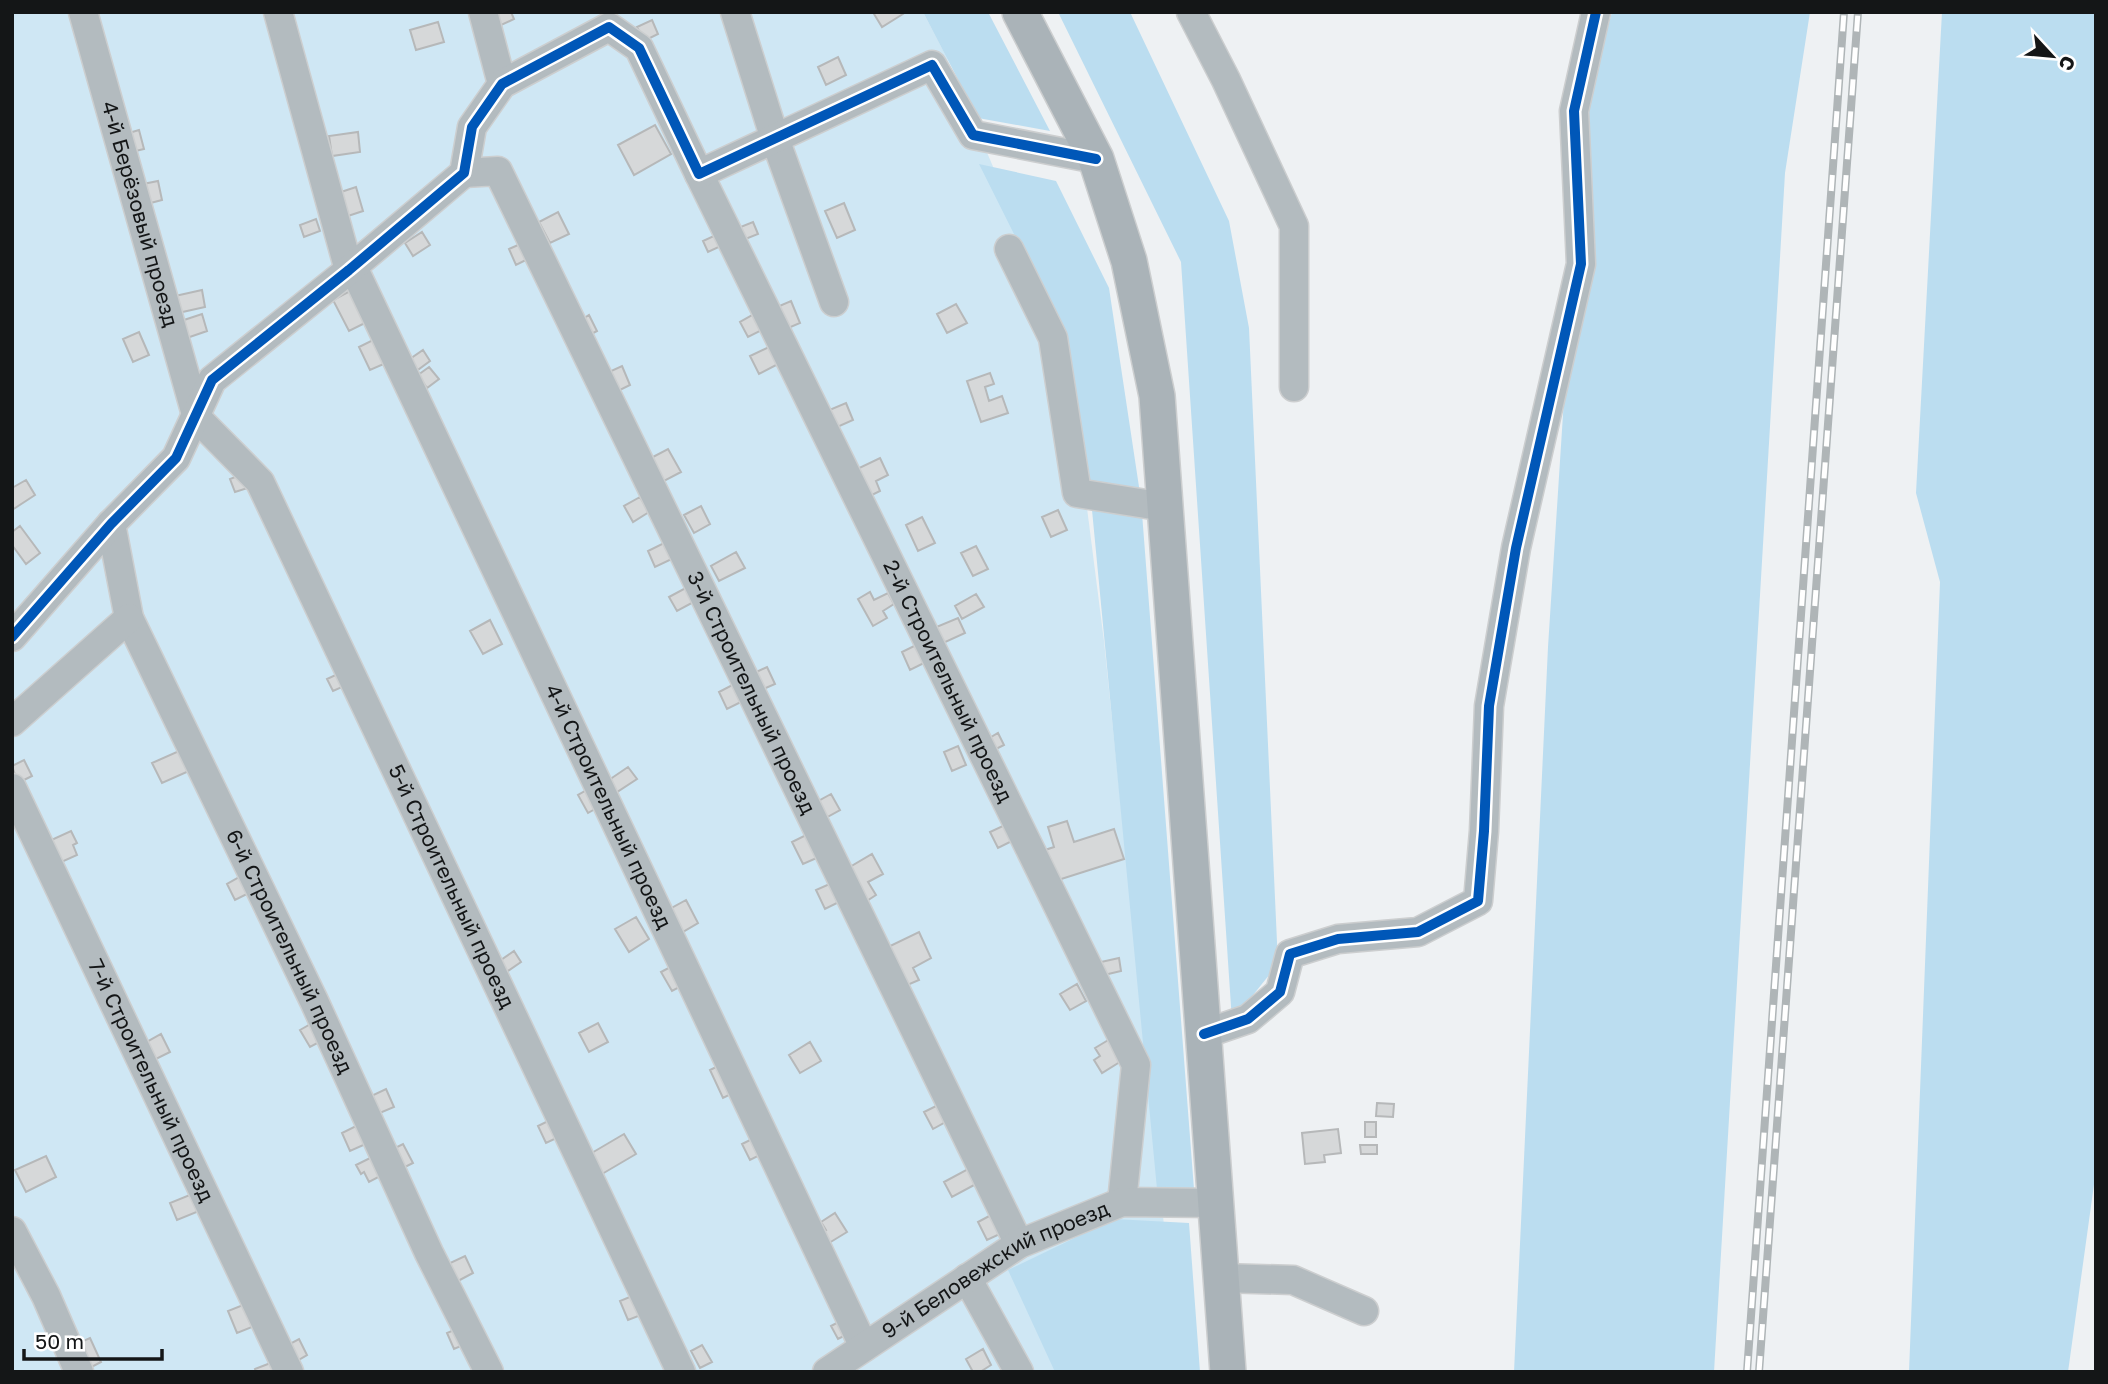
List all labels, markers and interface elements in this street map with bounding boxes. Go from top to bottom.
north arrow [2017,21,2087,91]
text: С [2054,53,2081,75]
street label: 4-й Берёзовый проезд [97,98,185,330]
street label: 2-й Строительный проезд [878,555,1019,807]
street label: 3-й Строительный проезд [682,567,822,818]
street label: 4-й Строительный проезд [540,680,678,933]
street label: 5-й Строительный проезд [383,760,521,1013]
street label: 6-й Строительный проезд [221,825,360,1078]
street label: 7-й Строительный проезд [83,955,221,1206]
street label: 9-й Беловежский проезд [877,1195,1113,1344]
scale bar [24,1318,163,1362]
text: 50 m [35,1328,84,1354]

